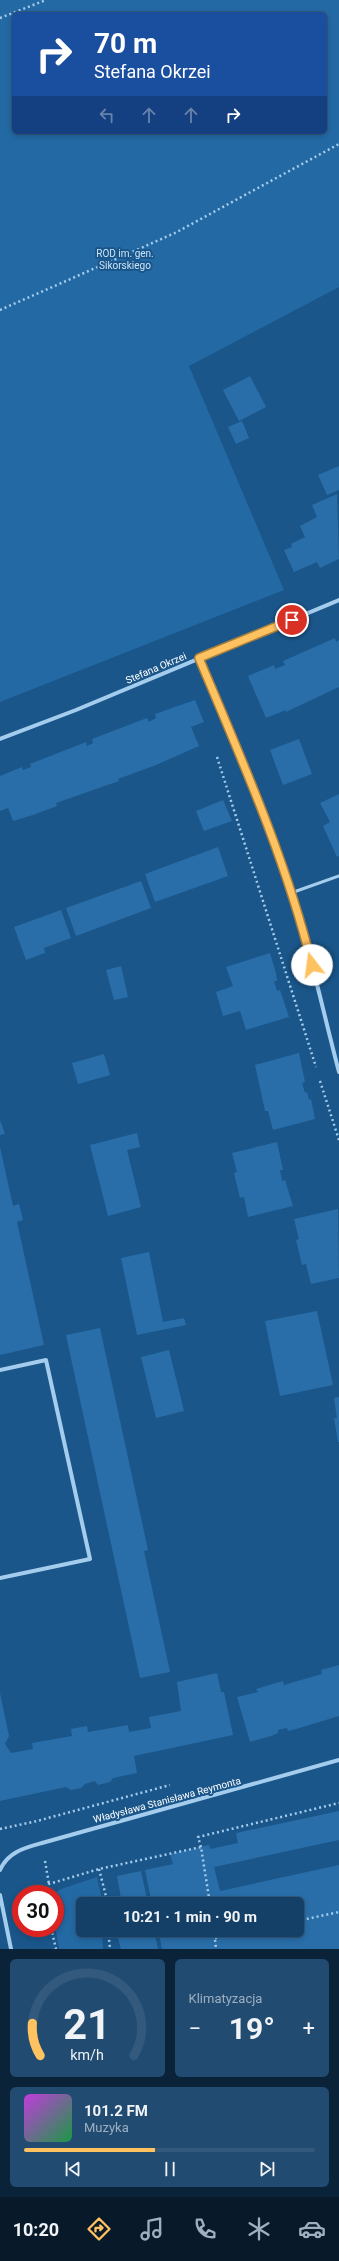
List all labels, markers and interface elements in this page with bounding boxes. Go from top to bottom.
text: 70 m [94,27,157,60]
icon: right [28,28,80,80]
text: Stefana Okrzei [94,61,211,82]
icon: left [96,104,118,126]
icon: ahead [138,104,160,126]
icon: ahead [180,104,202,126]
icon: right [222,104,244,126]
park label: ROD im. gen. Sikorskiego [96,248,154,271]
pin [275,603,309,637]
icon: arrive [281,609,303,631]
street label: Stefana Okrzei [124,650,188,686]
position arrow [291,944,333,986]
street label: Władysława Stanisława Reymonta [92,1775,242,1825]
speed limit sign: 30 [12,1885,64,1937]
text: 10:21 · 1 min · 90 m [123,1908,257,1926]
text: Klimatyzacja [189,1991,262,2006]
text: 21 [63,2000,111,2049]
text: 19° [229,2011,275,2046]
text: − [189,2016,201,2041]
text: + [303,2016,315,2041]
text: km/h [70,2047,104,2063]
text: 101.2 FM [84,2102,148,2120]
text: Muzyka [84,2120,129,2135]
icon: previous [62,2158,84,2180]
icon: pause [159,2158,181,2180]
icon: next [256,2158,278,2180]
icon: directions [85,2215,113,2243]
icon: music [138,2215,166,2243]
icon: phone [191,2215,219,2243]
icon: climate [245,2215,273,2243]
icon: car [298,2215,326,2243]
text: 10:20 [13,2219,59,2240]

